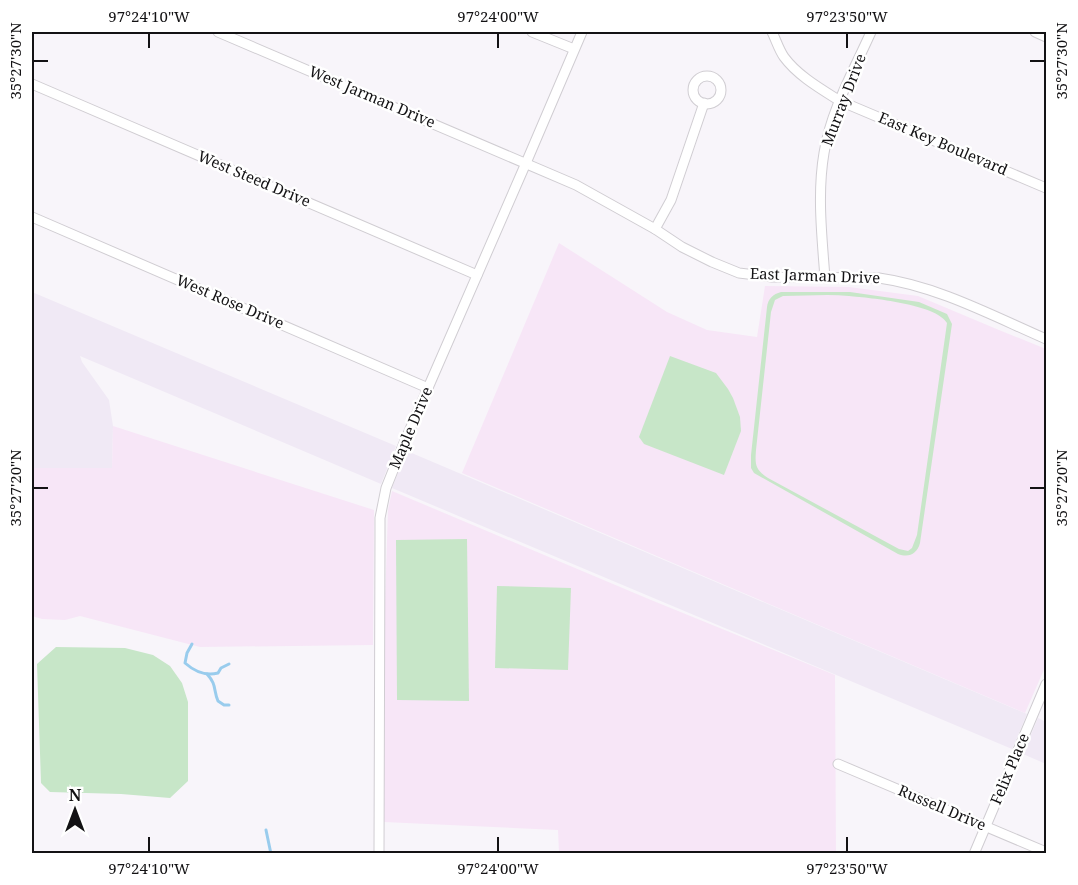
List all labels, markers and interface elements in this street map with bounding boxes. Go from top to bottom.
text: 97°24'10"W [108,6,190,26]
text: 97°24'00"W [457,6,539,26]
text: 97°23'50"W [806,6,888,26]
text: 35°27'30"N [5,22,25,100]
text: 35°27'30"N [1051,22,1071,100]
street label: Murray Drive [816,51,870,149]
street label: West Jarman Drive [306,60,439,132]
street label: East Key Boulevard [876,107,1011,179]
street label: West Steed Drive [195,145,314,211]
street label: East Jarman Drive [750,263,880,287]
street label: West Rose Drive [173,269,287,333]
street label: Maple Drive [384,383,436,472]
text: 35°27'20"N [5,449,25,527]
text: 35°27'20"N [1051,449,1071,527]
street label: Felix Place [985,730,1033,807]
north arrow [45,780,105,840]
street label: Russell Drive [895,780,989,835]
text: N [69,784,82,806]
text: 97°24'10"W [108,858,190,878]
text: 97°24'00"W [457,858,539,878]
text: 97°23'50"W [806,858,888,878]

